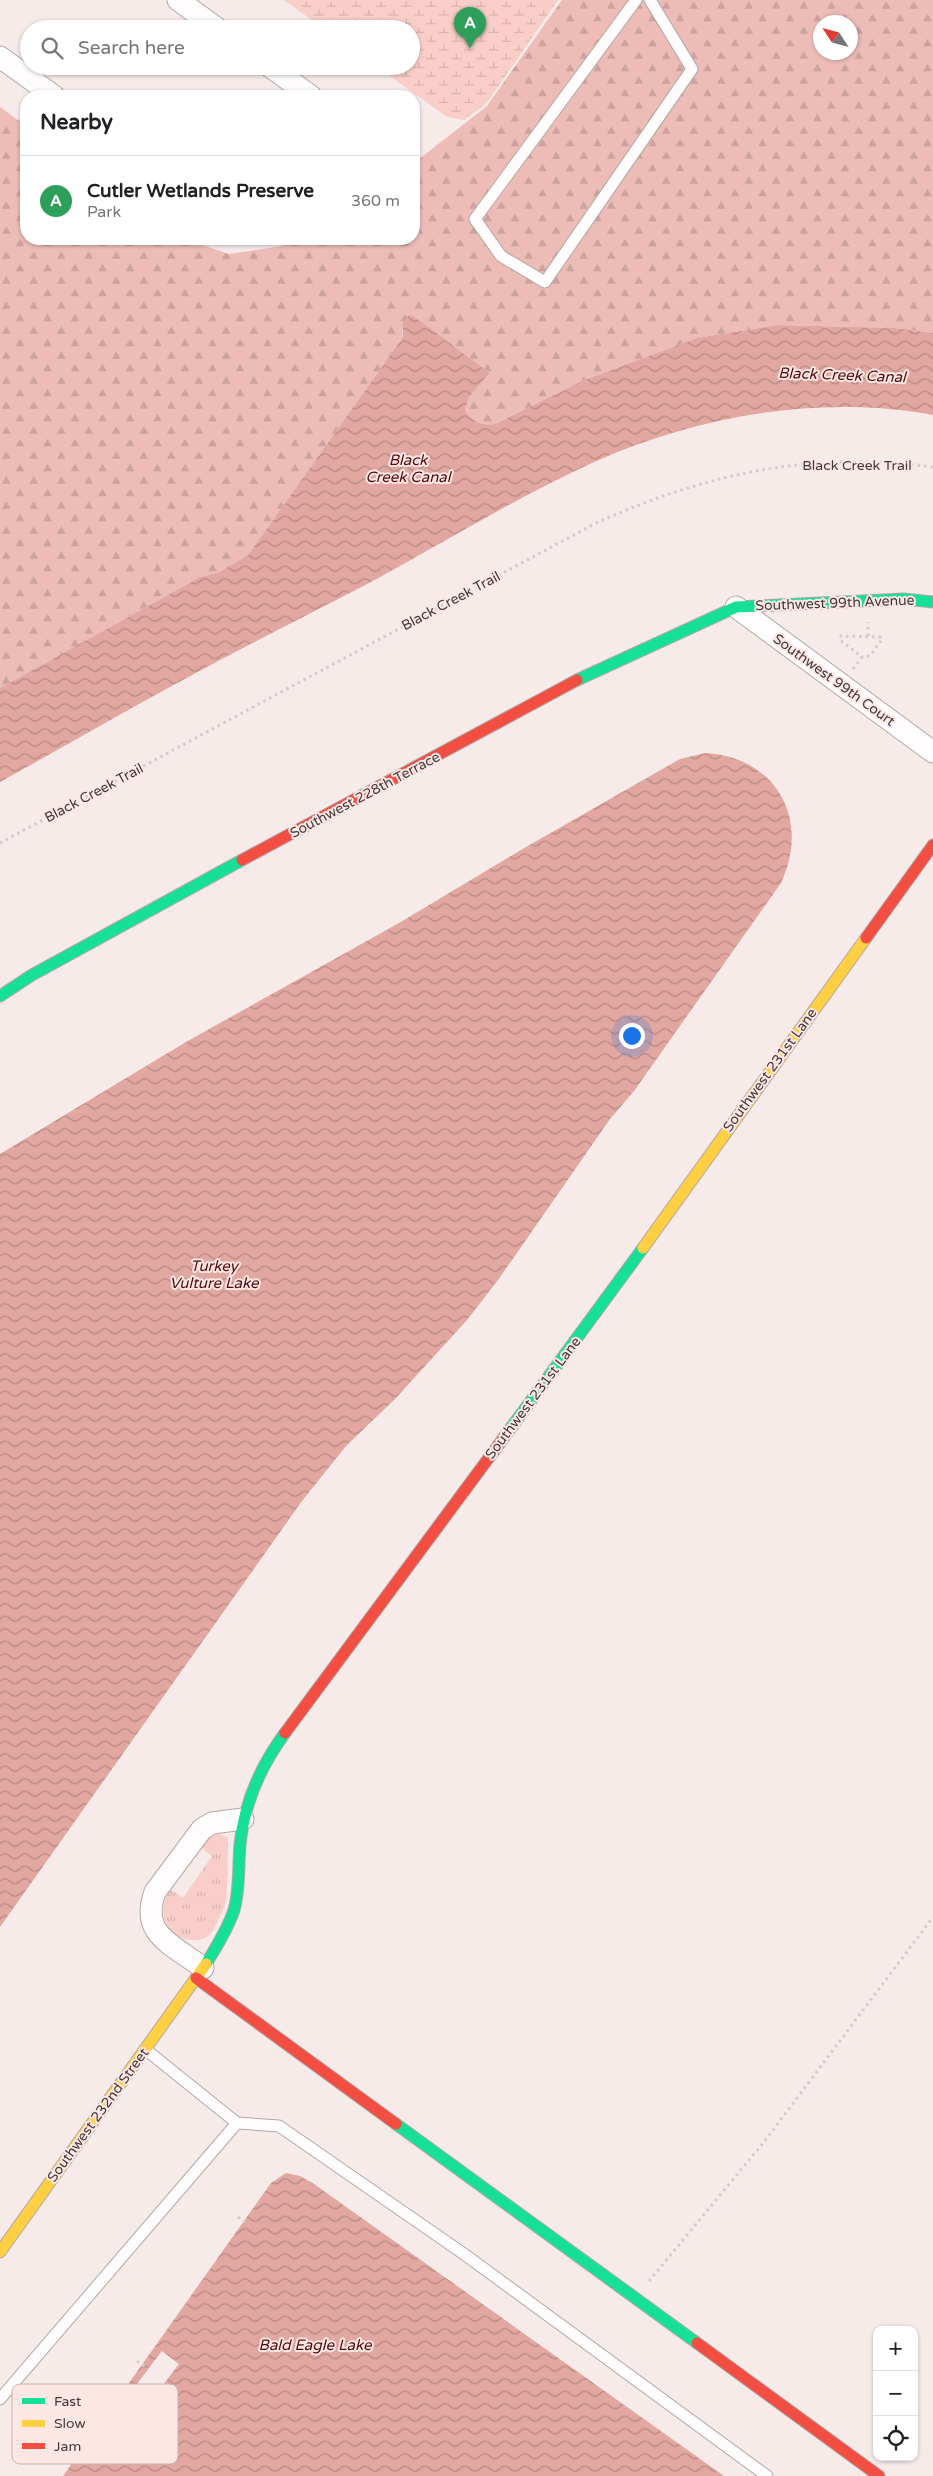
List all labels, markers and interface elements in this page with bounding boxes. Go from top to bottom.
pin: A [454,7,486,48]
north arrow [813,15,858,60]
search box [20,20,420,75]
icon: search [38,34,66,62]
text: Search here [78,37,185,59]
text: Nearby [40,110,113,135]
text: Cutler Wetlands Preserve [87,180,314,202]
text: A [50,191,62,211]
text: 360 m [351,191,400,211]
text: Park [87,202,121,222]
water label: Black Creek Canal [778,364,908,386]
water label: Black Creek Canal [365,451,453,486]
street label: Black Creek Trail [802,457,912,474]
street label: Black Creek Trail [399,568,503,634]
street label: Southwest 99th Avenue [755,592,915,614]
street label: Southwest 99th Court [770,630,899,730]
street label: Southwest 228th Terrace [287,748,443,842]
street label: Black Creek Trail [42,760,146,826]
street label: Southwest 231st Lane [720,1005,821,1135]
your location [619,1023,645,1049]
water label: Turkey Vulture Lake [169,1257,260,1292]
street label: Southwest 231st Lane [482,1334,584,1462]
street label: Southwest 232nd Street [44,2044,153,2185]
map controls [873,2326,918,2461]
button: + [873,2326,918,2371]
water label: Bald Eagle Lake [258,2336,373,2354]
button: − [873,2371,918,2416]
legend [12,2384,178,2464]
text: Fast [54,2393,82,2410]
text: Slow [54,2415,86,2432]
button: locate [873,2416,918,2461]
text: Jam [54,2438,81,2455]

